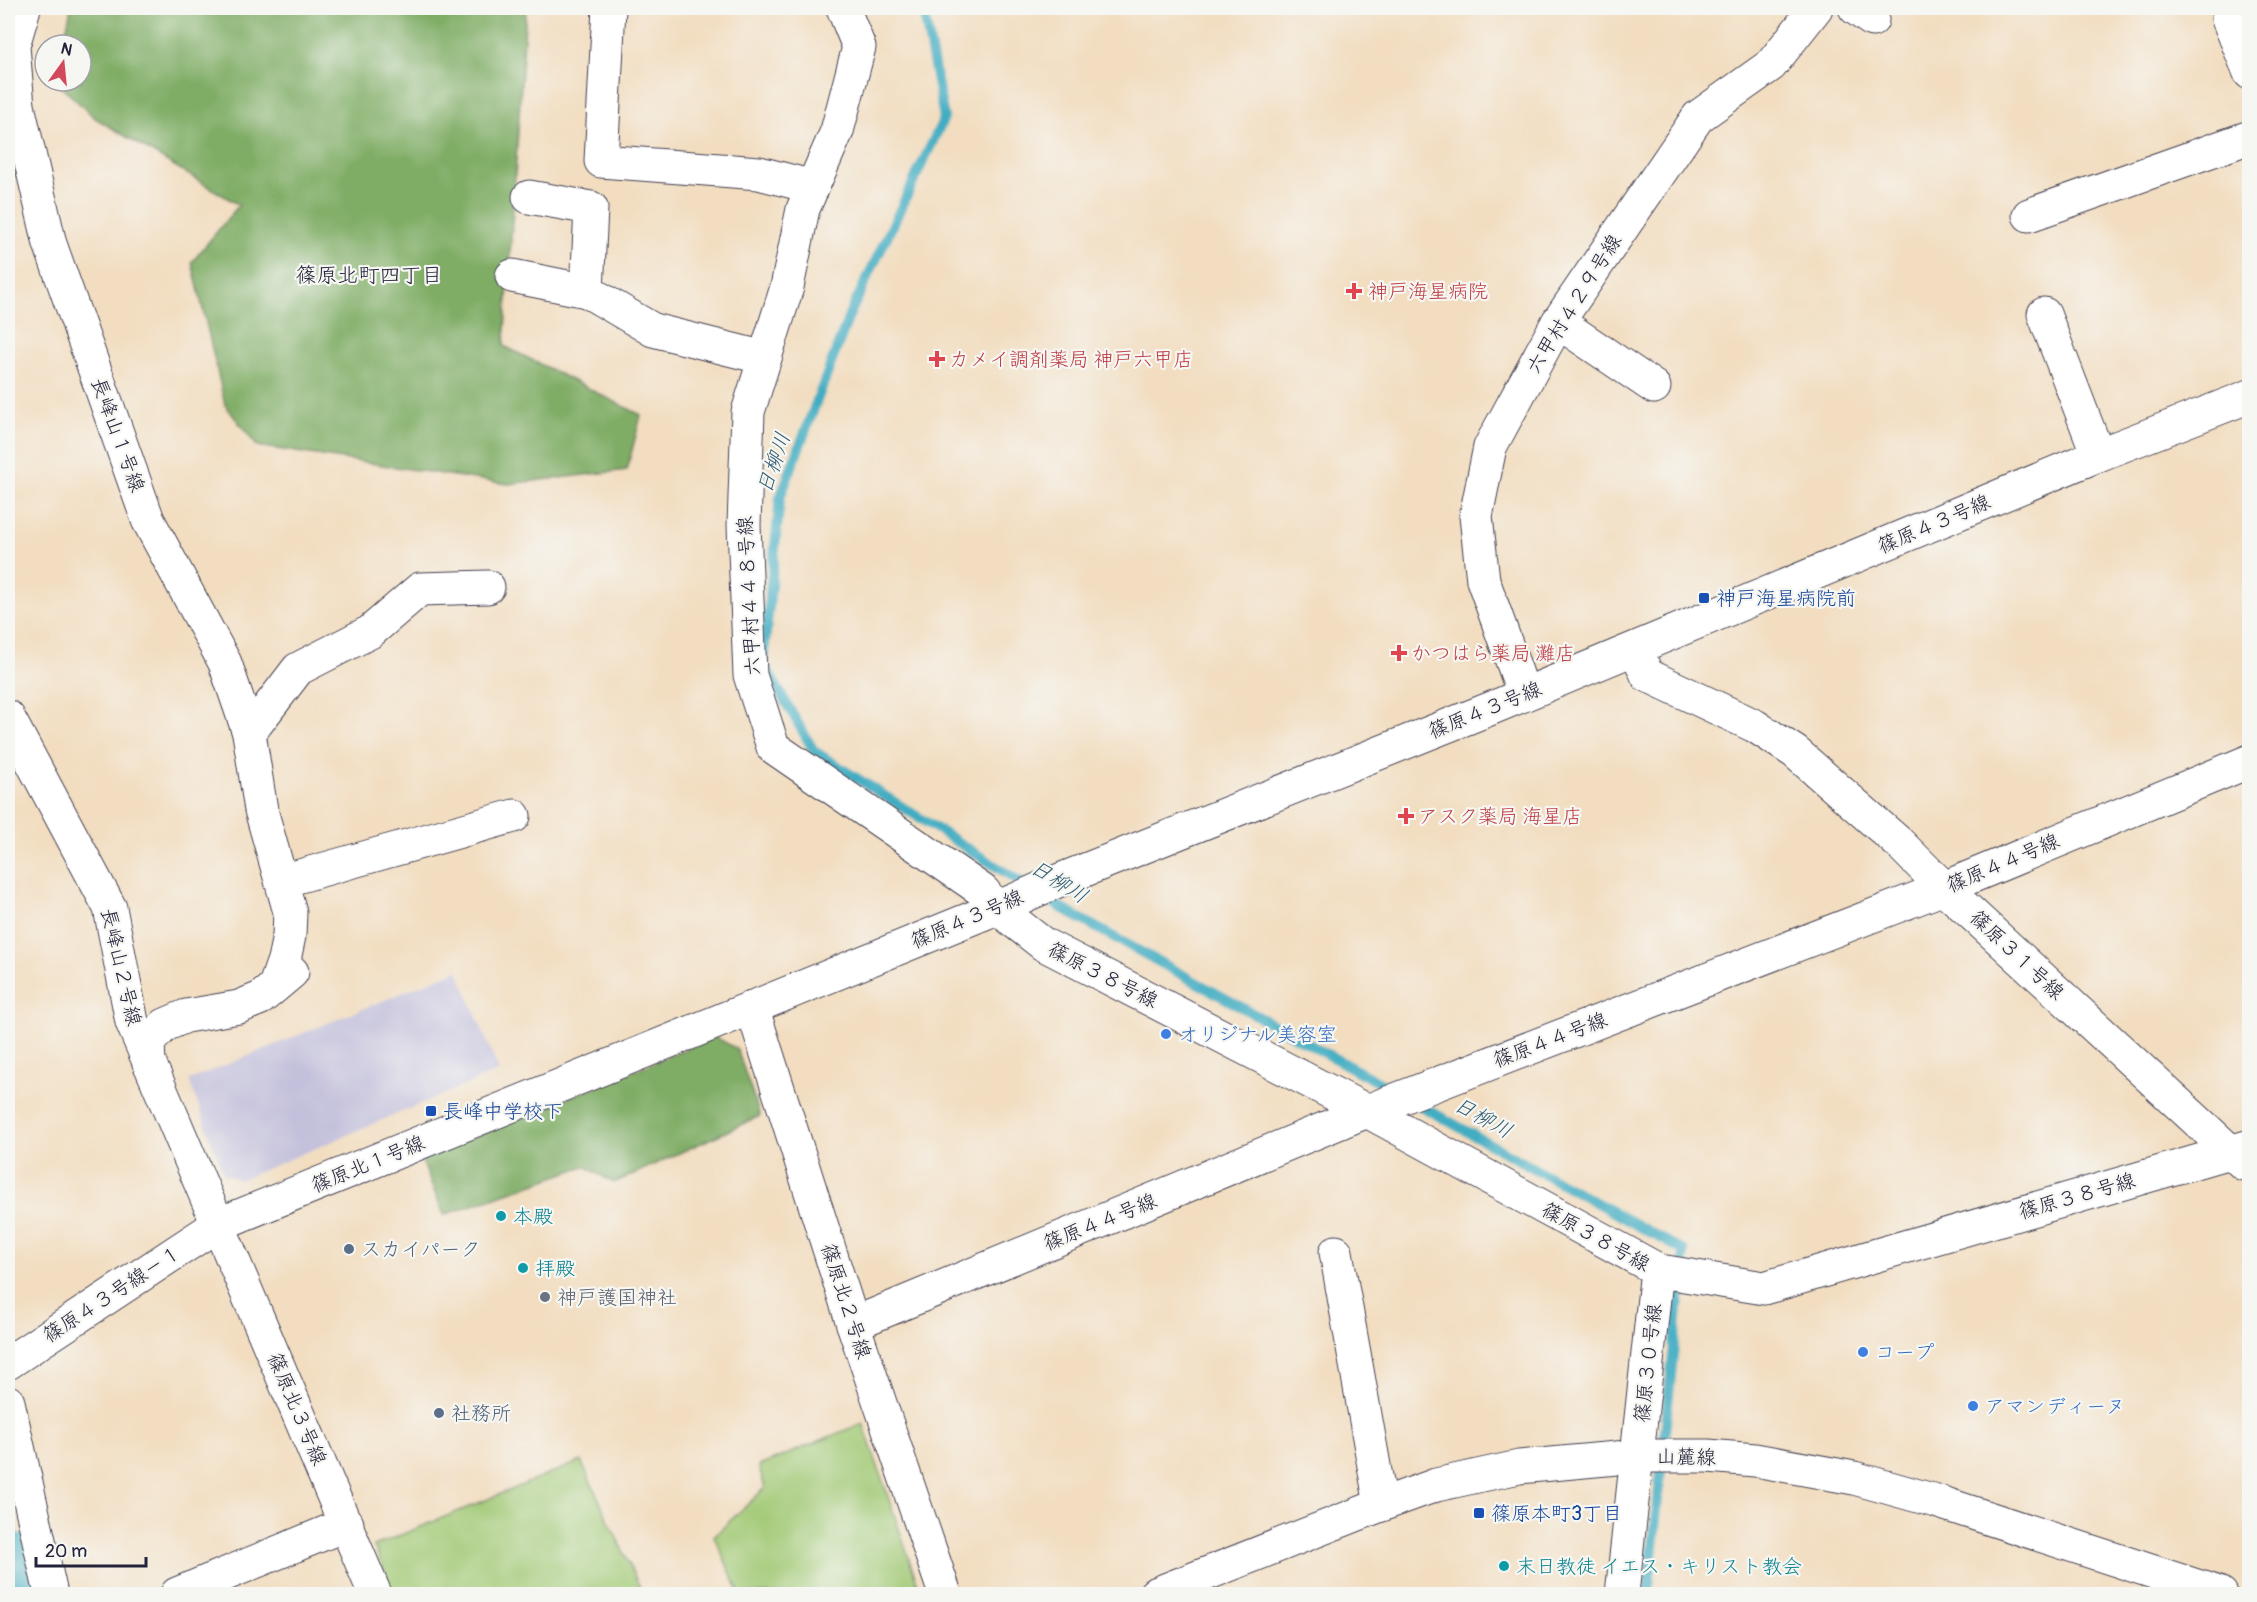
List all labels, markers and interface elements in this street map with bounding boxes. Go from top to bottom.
north arrow [33,33,93,93]
text: N [59,38,75,61]
street label: 六甲村４２９号線 [1521,230,1627,378]
district label: 篠原北町四丁目 [296,262,443,289]
place label: 神戸海星病院 [1368,279,1488,304]
marker: 神戸海星病院 [1345,282,1363,300]
place label: カメイ調剤薬局 神戸六甲店 [949,347,1193,372]
marker: カメイ調剤薬局 神戸六甲店 [930,352,944,366]
street label: 長峰山１号線 [86,374,150,496]
water label: 日柳川 [751,429,797,497]
street label: 篠原４３号線 [1874,489,1994,559]
street label: 六甲村４４８号線 [732,515,766,677]
place label: 神戸海星病院前 [1716,586,1856,611]
marker: 神戸海星病院前 [1697,591,1711,605]
place label: かつはら薬局 灘店 [1411,641,1575,666]
marker: かつはら薬局 灘店 [1392,646,1406,660]
street label: 篠原４３号線 [1425,676,1545,744]
place label: アスク薬局 海星店 [1418,804,1582,829]
marker: アスク薬局 海星店 [1399,809,1413,823]
street label: 篠原４４号線 [1943,828,2063,898]
water label: 日柳川 [1025,854,1093,910]
street label: 篠原４３号線 [907,884,1027,954]
street label: 篠原３１号線 [1965,905,2069,1005]
street label: 長峰山２号線 [95,906,147,1028]
street label: 篠原３８号線 [1044,937,1162,1013]
street label: 篠原４４号線 [1490,1007,1610,1073]
place label: オリジナル美容室 [1178,1022,1337,1047]
marker: オリジナル美容室 [1159,1027,1173,1041]
water label: 日柳川 [1449,1091,1517,1145]
place label: 長峰中学校下 [443,1099,563,1124]
marker: 長峰中学校下 [424,1104,438,1118]
street label: 篠原北１号線 [308,1130,428,1198]
street label: 篠原３８号線 [2016,1167,2138,1225]
street label: 篠原４４号線 [1040,1188,1160,1256]
street label: 篠原３８号線 [1537,1197,1655,1277]
place label: 本殿 [513,1204,553,1229]
marker: 本殿 [494,1209,508,1223]
place label: スカイパーク [361,1237,481,1262]
street label: 篠原４３号線－１ [38,1240,186,1348]
street label: 篠原北２号線 [816,1240,876,1362]
marker: スカイパーク [342,1242,356,1256]
place label: 拝殿 [535,1256,575,1281]
marker: 拝殿 [516,1261,530,1275]
place label: 神戸護国神社 [557,1285,677,1310]
marker: 神戸護国神社 [538,1290,552,1304]
street label: 篠原３０号線 [1629,1302,1667,1424]
place label: コープ [1875,1340,1934,1365]
marker: コープ [1856,1345,1870,1359]
street label: 篠原北３号線 [262,1349,332,1469]
place label: アマンディーヌ [1985,1394,2125,1419]
marker: アマンディーヌ [1966,1399,1980,1413]
place label: 社務所 [451,1401,511,1426]
marker: 社務所 [432,1406,446,1420]
street label: 山麓線 [1656,1444,1716,1470]
place label: 篠原本町3丁目 [1491,1501,1622,1526]
marker: 篠原本町3丁目 [1472,1506,1486,1520]
scale bar [36,1530,146,1568]
text: 20 m [45,1540,87,1563]
place label: 末日教徒 イエス・キリスト教会 [1516,1554,1802,1579]
marker: 末日教徒 イエス・キリスト教会 [1497,1559,1511,1573]

